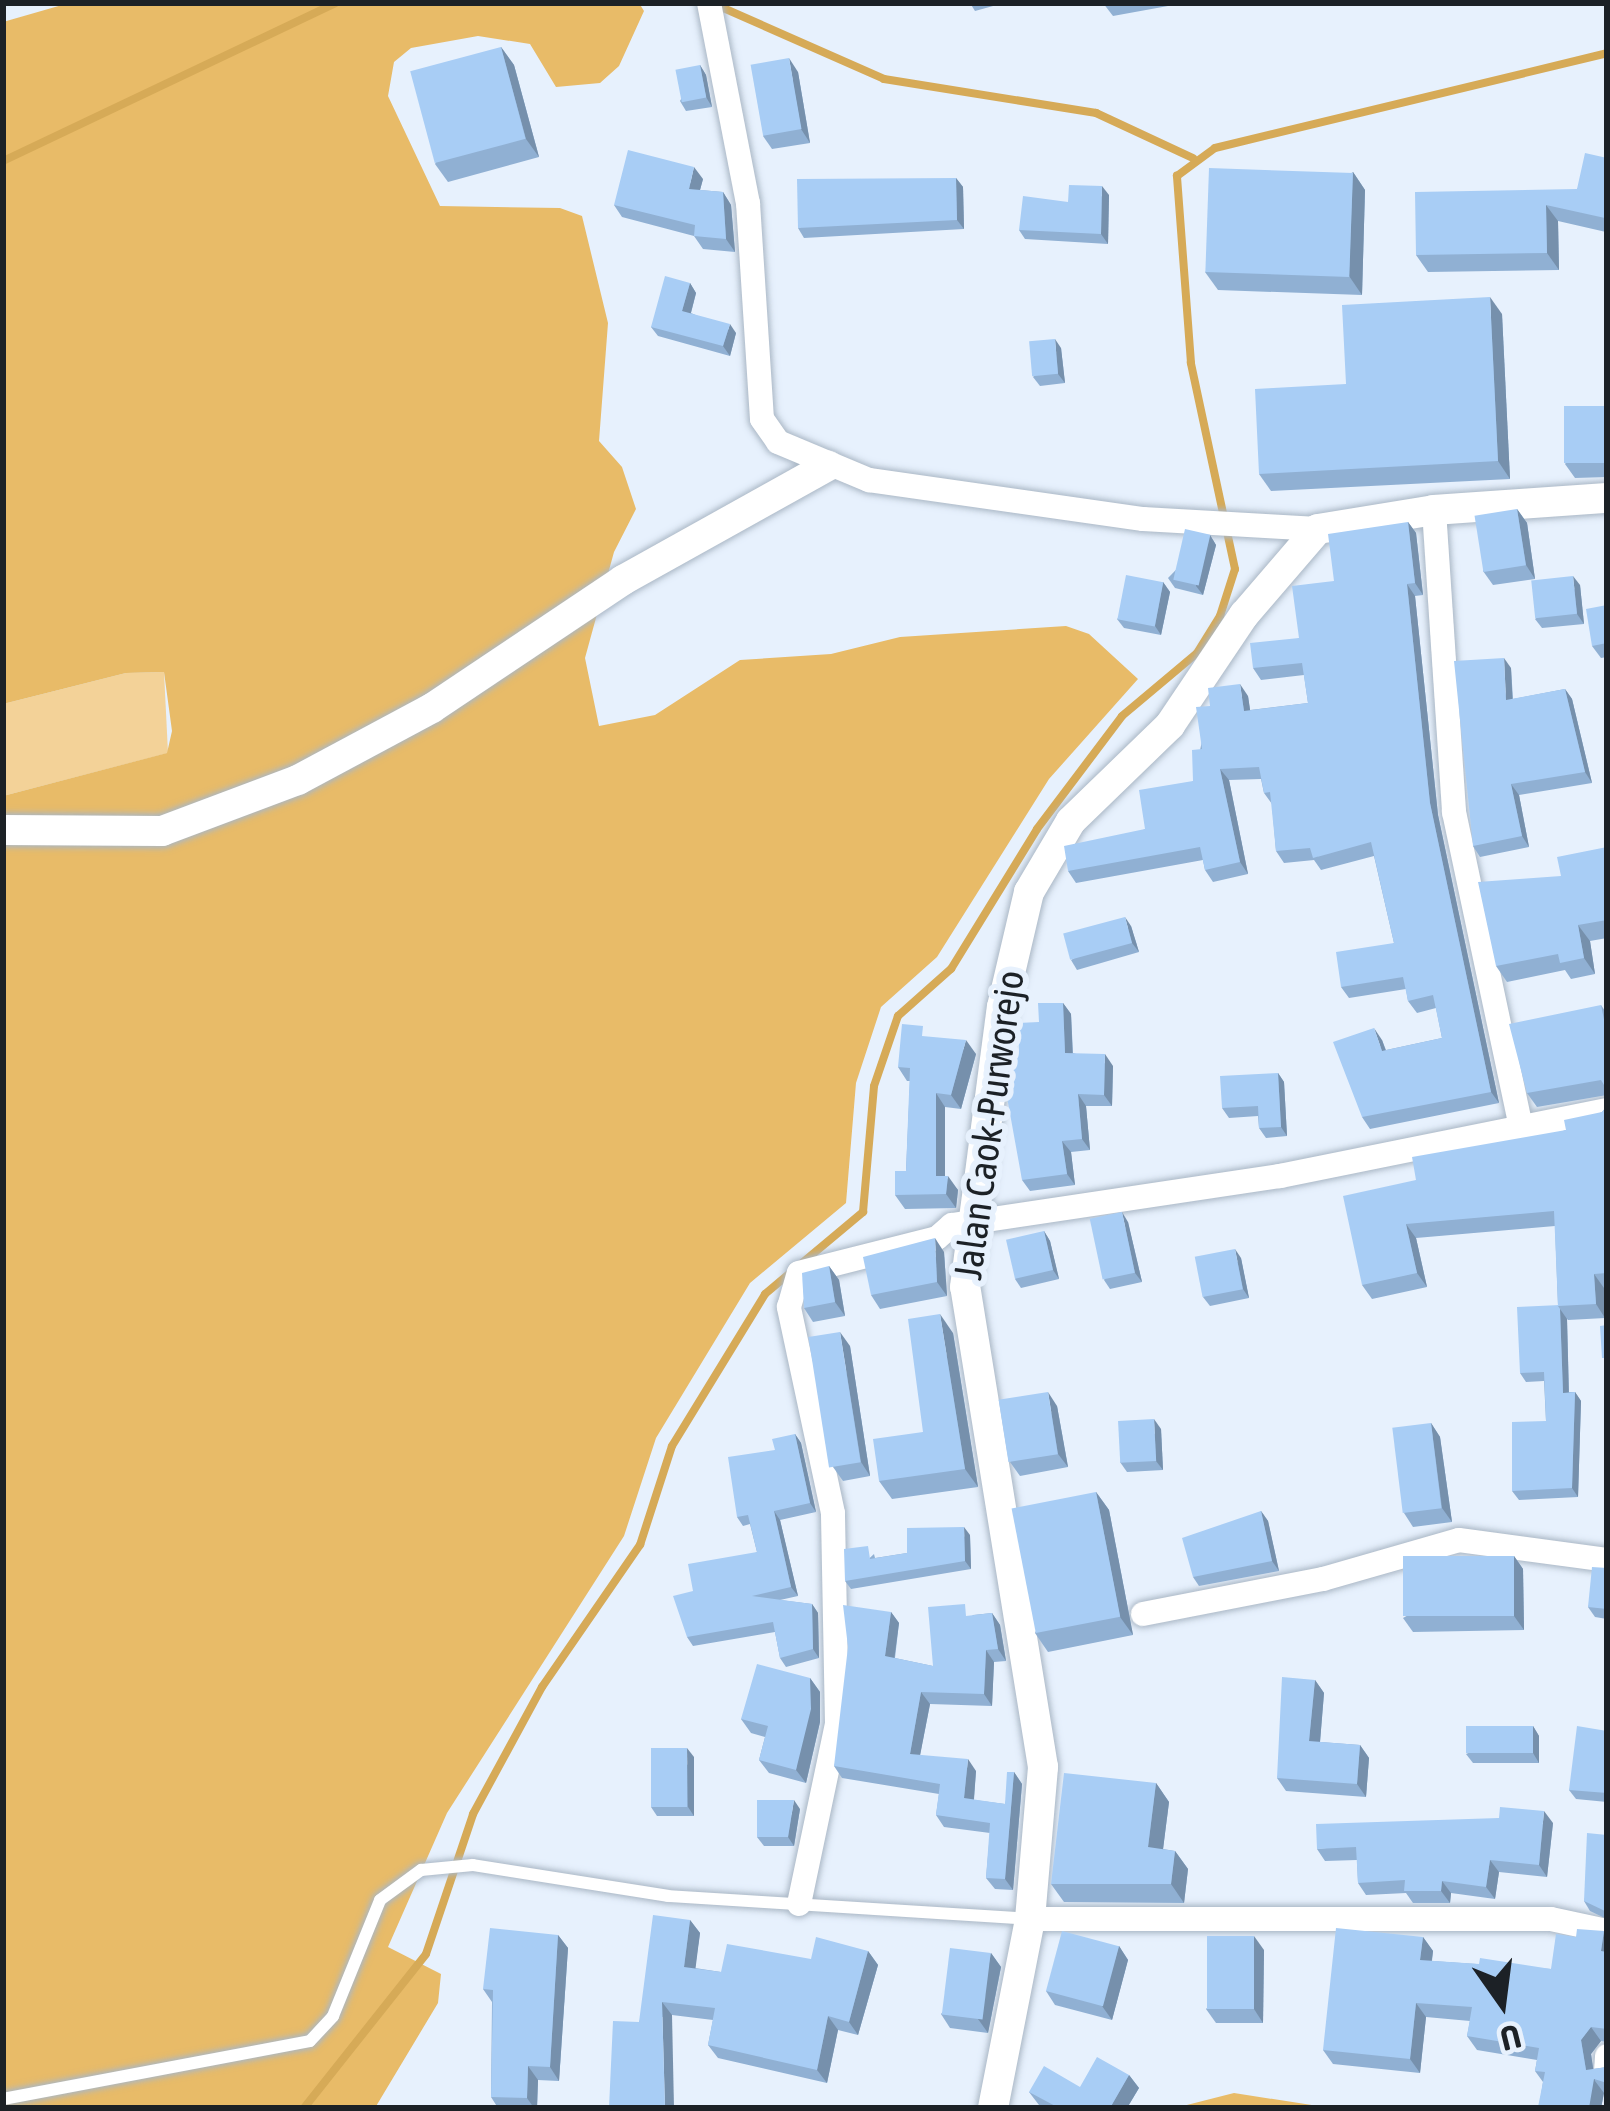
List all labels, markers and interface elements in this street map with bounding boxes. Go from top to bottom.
street label: Jalan Caok-Purworejo [944,968,1034,1282]
north arrow [1442,1943,1562,2063]
text: U [1497,2017,1525,2059]

